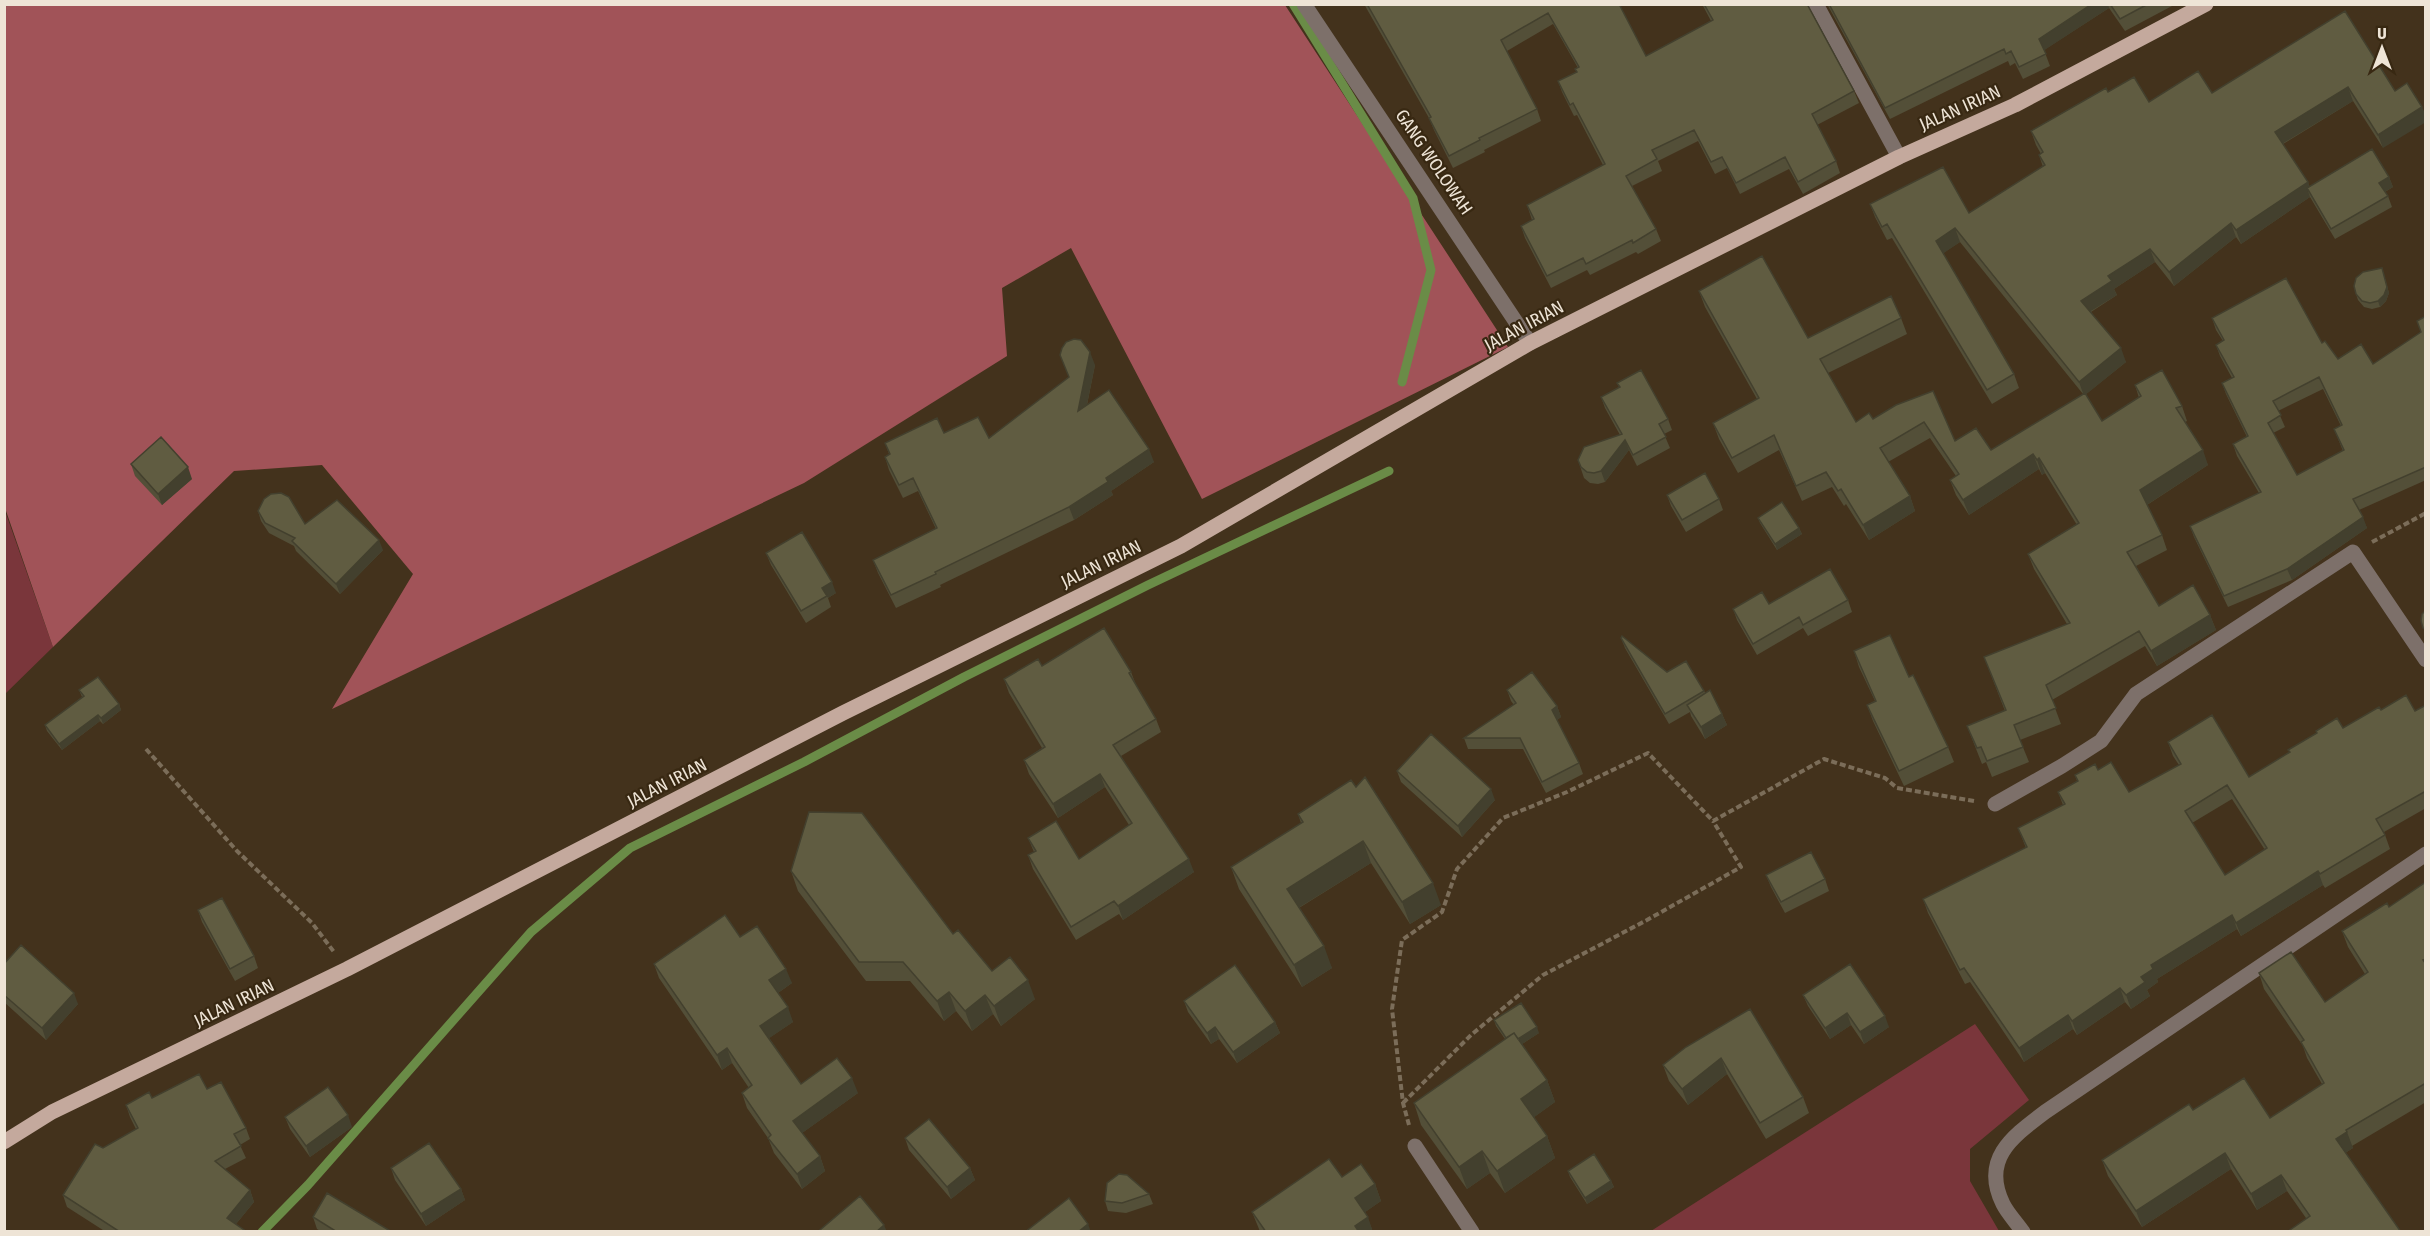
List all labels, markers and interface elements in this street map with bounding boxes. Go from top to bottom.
north arrow [2352,18,2412,78]
text: U [2377,24,2387,43]
street label: JALAN IRIAN [1916,80,2004,136]
street label: GANG WOLOWAH [1391,105,1477,219]
street label: JALAN IRIAN [1481,296,1567,356]
street label: JALAN IRIAN [1057,535,1145,593]
street label: JALAN IRIAN [623,754,711,812]
street label: JALAN IRIAN [190,974,278,1032]

